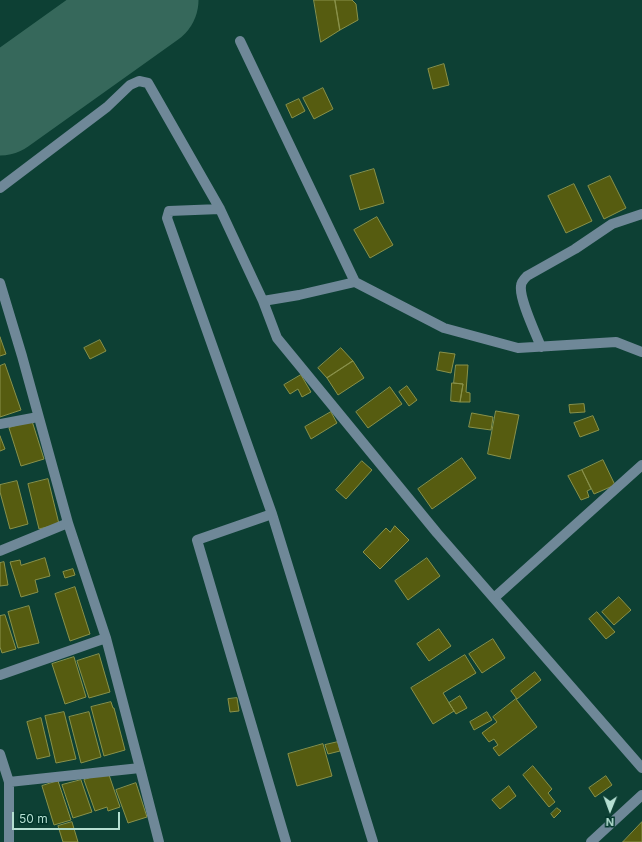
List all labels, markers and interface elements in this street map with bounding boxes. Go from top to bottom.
north arrow [590,790,630,830]
scale bar [14,804,122,830]
text: 50 m [19,811,48,826]
text: N [605,815,614,829]

